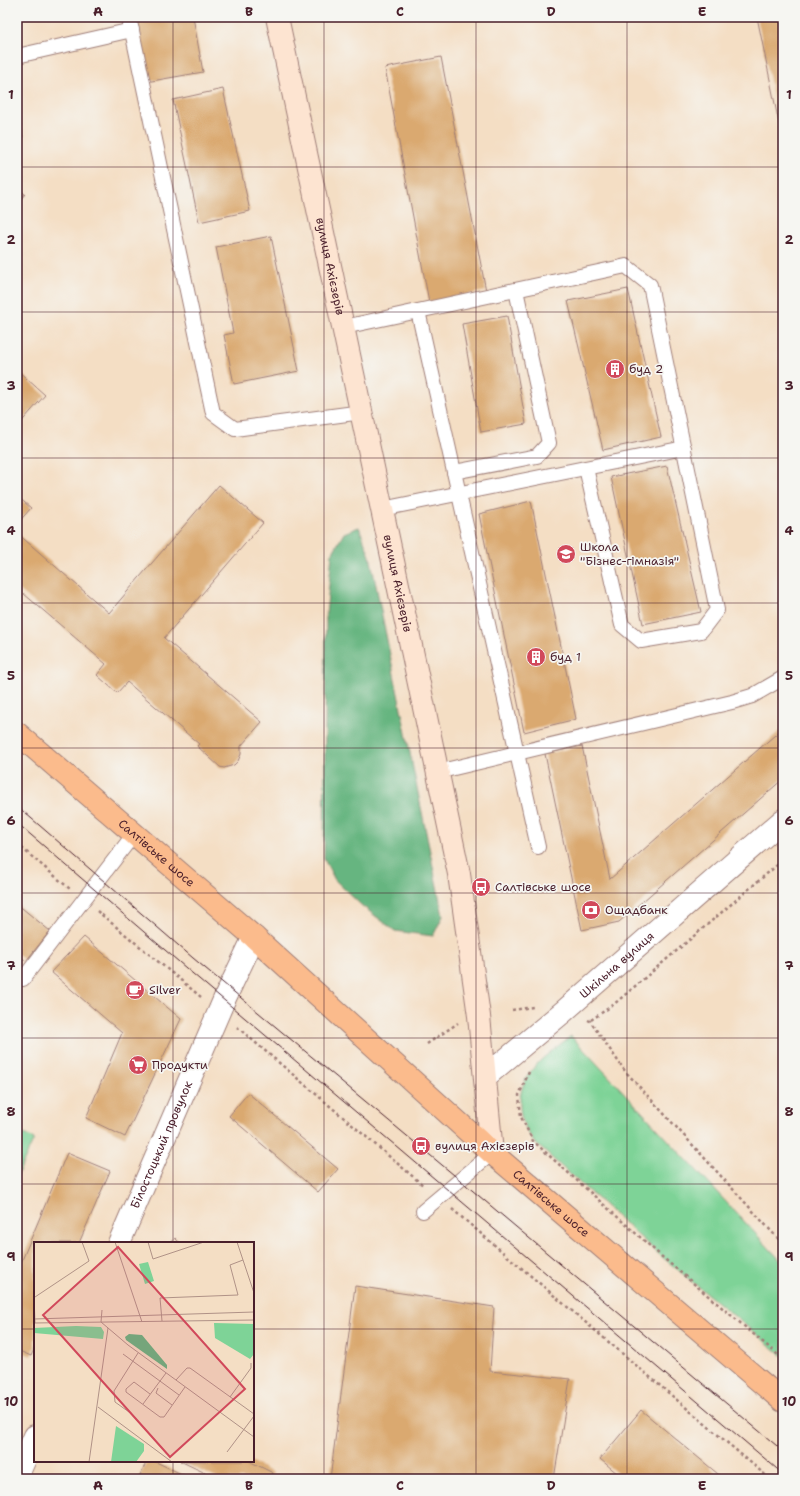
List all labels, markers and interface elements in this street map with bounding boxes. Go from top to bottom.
text: A [93,3,103,20]
text: B [245,3,253,20]
text: C [396,3,404,20]
text: D [546,3,556,20]
text: E [698,3,707,20]
text: 1 [8,86,14,103]
text: 1 [786,86,792,103]
street label: вулиця Ахієзерів [312,216,348,317]
text: 2 [6,231,16,248]
text: 2 [784,231,794,248]
building icon: буд 2 [604,358,626,380]
place label: буд 2 [629,361,663,377]
text: 3 [6,377,16,394]
text: 3 [784,377,794,394]
text: 4 [6,522,16,539]
text: 4 [784,522,794,539]
street label: вулиця Ахієзерів [380,533,416,634]
place label: Школа "Бізнес-гімназія" [580,539,679,569]
school or university icon: Школа "Бізнес-гімназія" [555,543,577,565]
building icon: буд 1 [525,646,547,668]
place label: буд 1 [550,649,581,665]
text: 5 [7,667,15,684]
text: 5 [785,667,793,684]
text: 6 [6,812,16,829]
text: 6 [784,812,794,829]
street label: Салтівське шосе [115,816,198,891]
bus stop icon: Салтівське шосе [470,876,492,898]
place label: Салтівське шосе [495,879,591,895]
bank icon: Ощадбанк [580,899,602,921]
place label: Ощадбанк [605,902,668,918]
street label: Шкільна вулиця [576,928,658,1002]
text: 7 [6,957,16,974]
text: 7 [784,957,794,974]
cafe icon: Silver [124,979,146,1001]
place label: Silver [149,982,181,998]
supermarket icon: Продукти [127,1054,149,1076]
place label: Продукти [152,1057,208,1073]
street label: Білостоцький провулок [127,1078,196,1211]
text: 8 [6,1103,16,1120]
text: 8 [784,1103,794,1120]
bus stop icon: вулиця Ахієзерів [410,1135,432,1157]
place label: вулиця Ахієзерів [435,1138,534,1154]
street label: Салтівське шосе [509,1166,593,1241]
inset map [34,1242,254,1462]
text: 9 [6,1248,16,1265]
text: 9 [784,1248,794,1265]
text: 10 [4,1393,18,1410]
text: 10 [782,1393,796,1410]
text: A [93,1477,103,1494]
text: B [245,1477,253,1494]
text: C [396,1477,404,1494]
text: D [546,1477,556,1494]
text: E [698,1477,707,1494]

